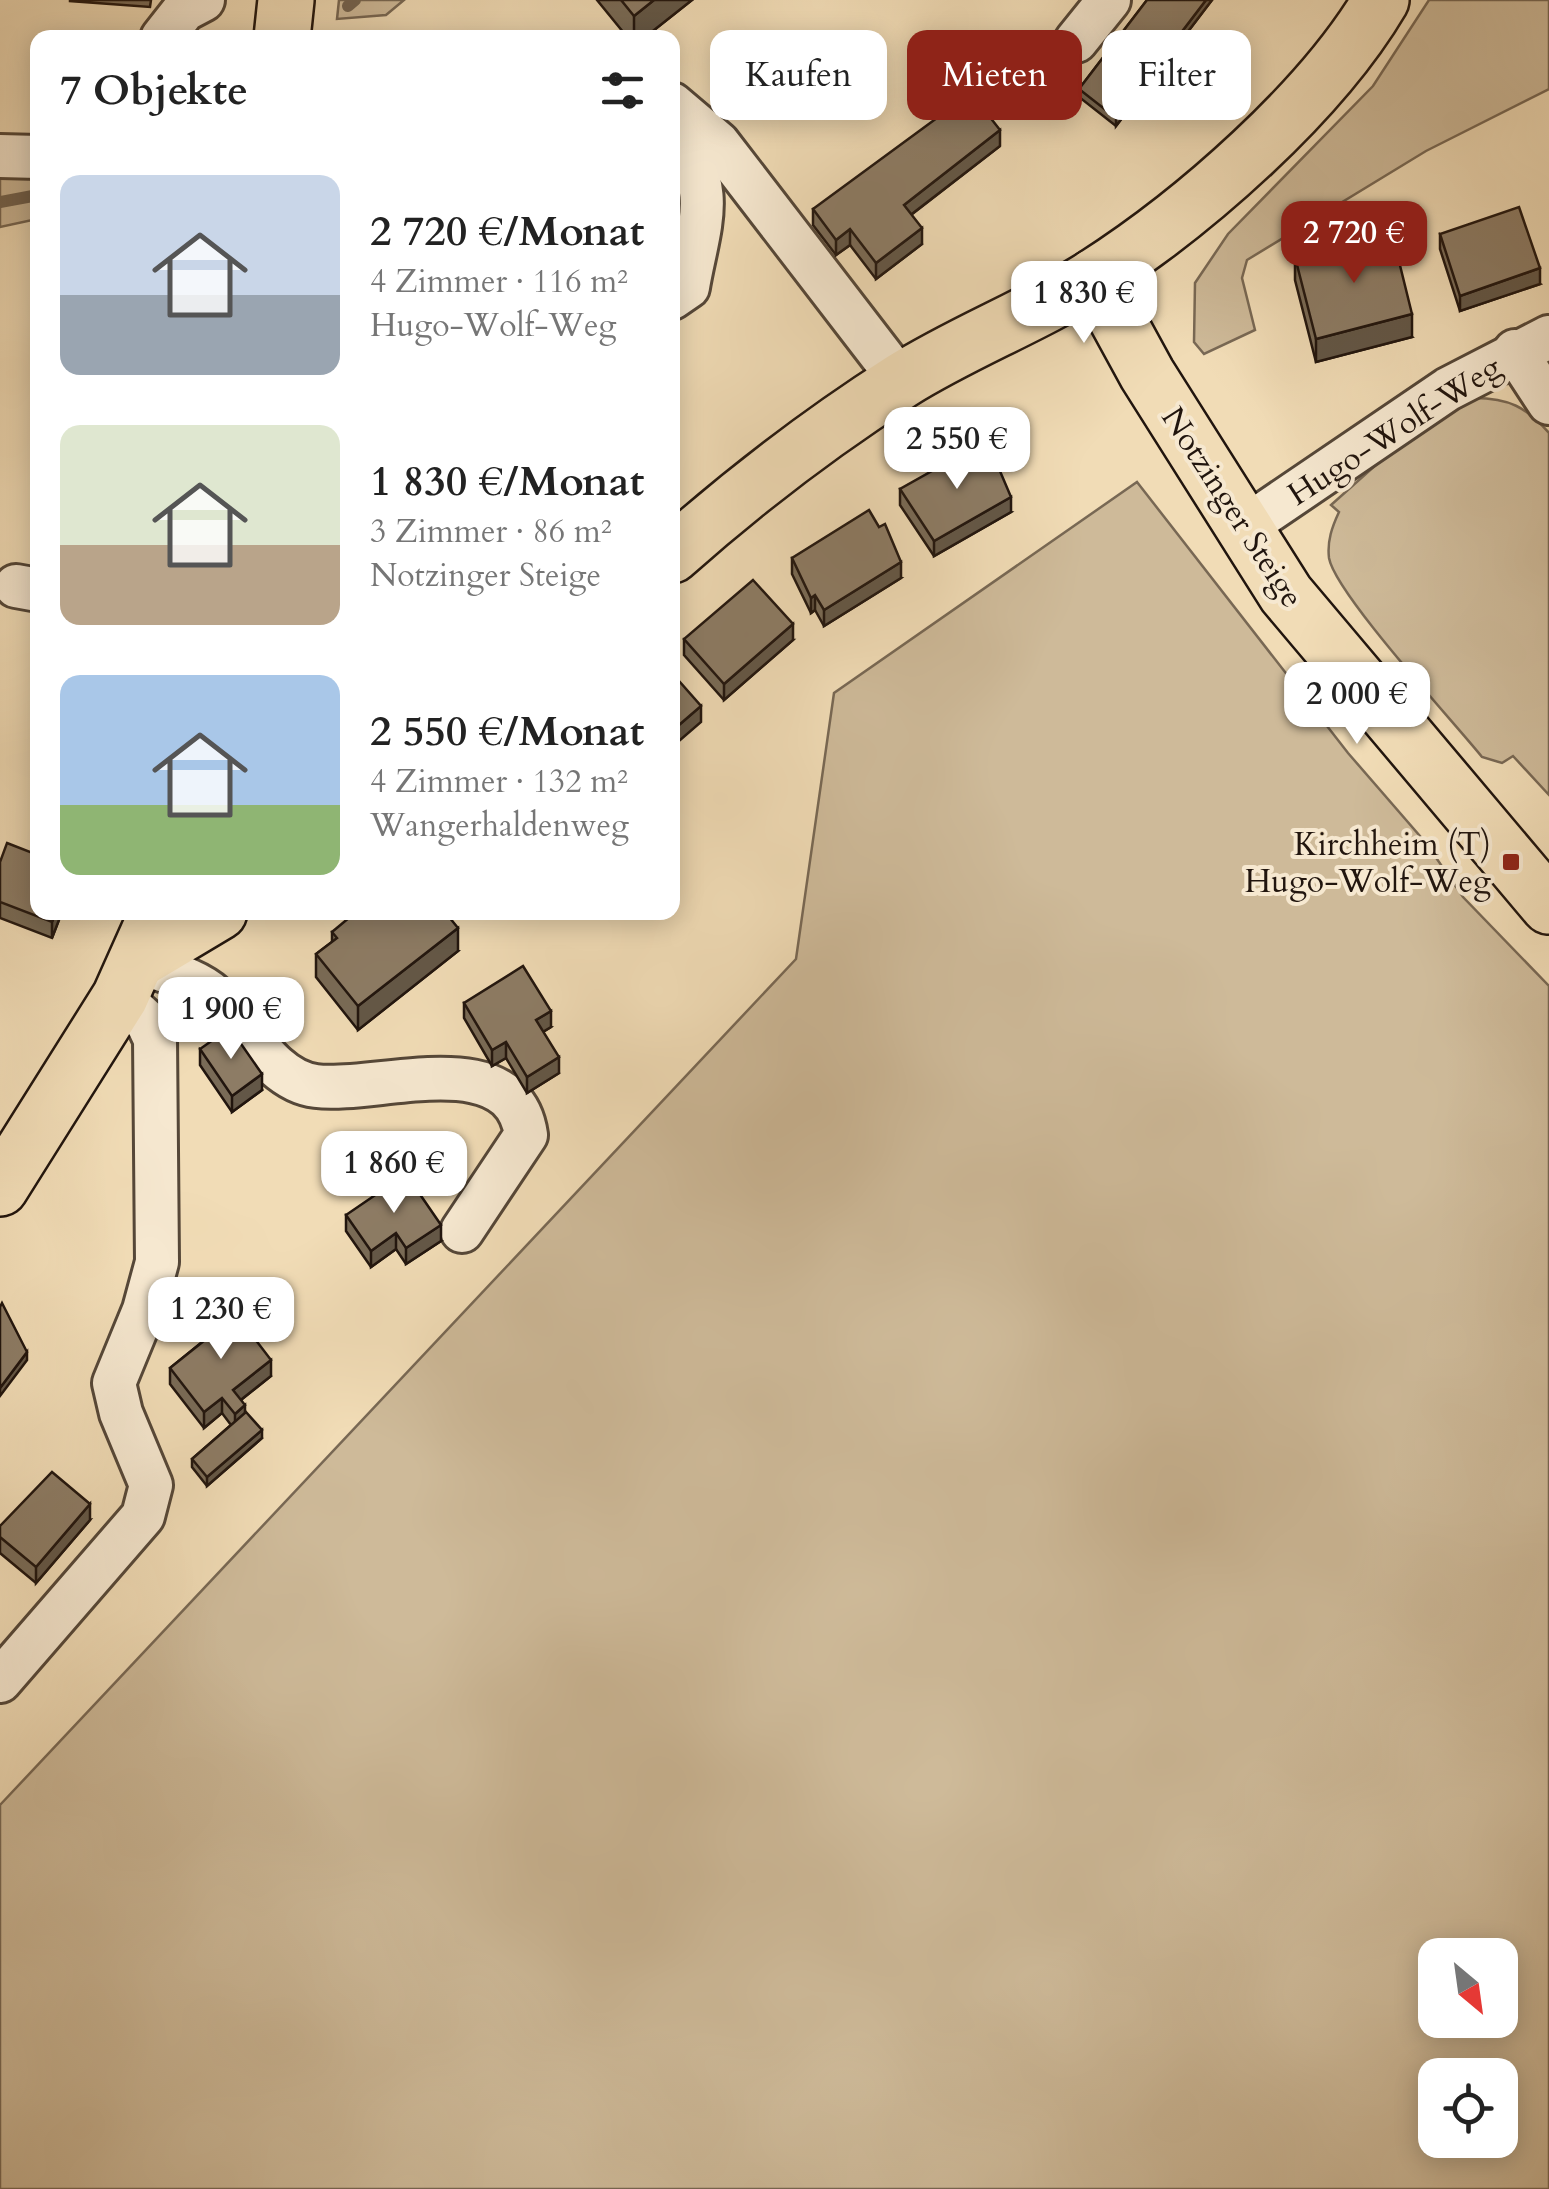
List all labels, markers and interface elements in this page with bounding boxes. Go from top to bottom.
chip: Kaufen [710,30,887,120]
chip: Mieten [907,30,1082,120]
chip: Filter [1102,30,1251,120]
text: 7 Objekte [60,62,248,119]
icon: filters [595,63,650,118]
pin: 2 720 € [1262,201,1446,286]
text: 2 720 €/Monat [370,203,644,260]
text: 2 720 € [1303,211,1405,255]
icon: home [140,215,260,335]
text: 4 Zimmer · 116 m² [370,260,628,304]
pin: 1 830 € [992,261,1176,346]
text: 1 830 € [1033,271,1135,315]
text: Hugo-Wolf-Weg [370,304,616,348]
street label: Hugo-Wolf-Weg [1279,345,1510,516]
street label: Notzinger Steige [1151,399,1314,616]
pin: 2 550 € [865,407,1049,492]
text: 2 550 € [906,417,1008,461]
text: 1 830 €/Monat [370,453,644,510]
icon: home [140,465,260,585]
text: 3 Zimmer · 86 m² [370,510,612,554]
text: Notzinger Steige [370,554,601,598]
pin: 2 000 € [1265,662,1449,747]
text: 2 000 € [1306,672,1408,716]
text: 2 550 €/Monat [370,703,644,760]
icon: home [140,715,260,835]
text: 4 Zimmer · 132 m² [370,760,628,804]
text: Wangerhaldenweg [370,804,629,848]
place label: Kirchheim (T) Hugo-Wolf-Weg [1245,823,1491,904]
marker: Kirchheim (T) Hugo-Wolf-Weg [1500,851,1522,873]
pin: 1 900 € [139,977,323,1062]
text: 1 900 € [180,987,282,1031]
pin: 1 860 € [302,1131,486,1216]
text: 1 860 € [343,1141,445,1185]
pin: 1 230 € [129,1277,313,1362]
text: 1 230 € [170,1287,272,1331]
north arrow [1418,1938,1518,2038]
map controls [1418,1938,1518,2158]
button: locate [1418,2058,1518,2158]

